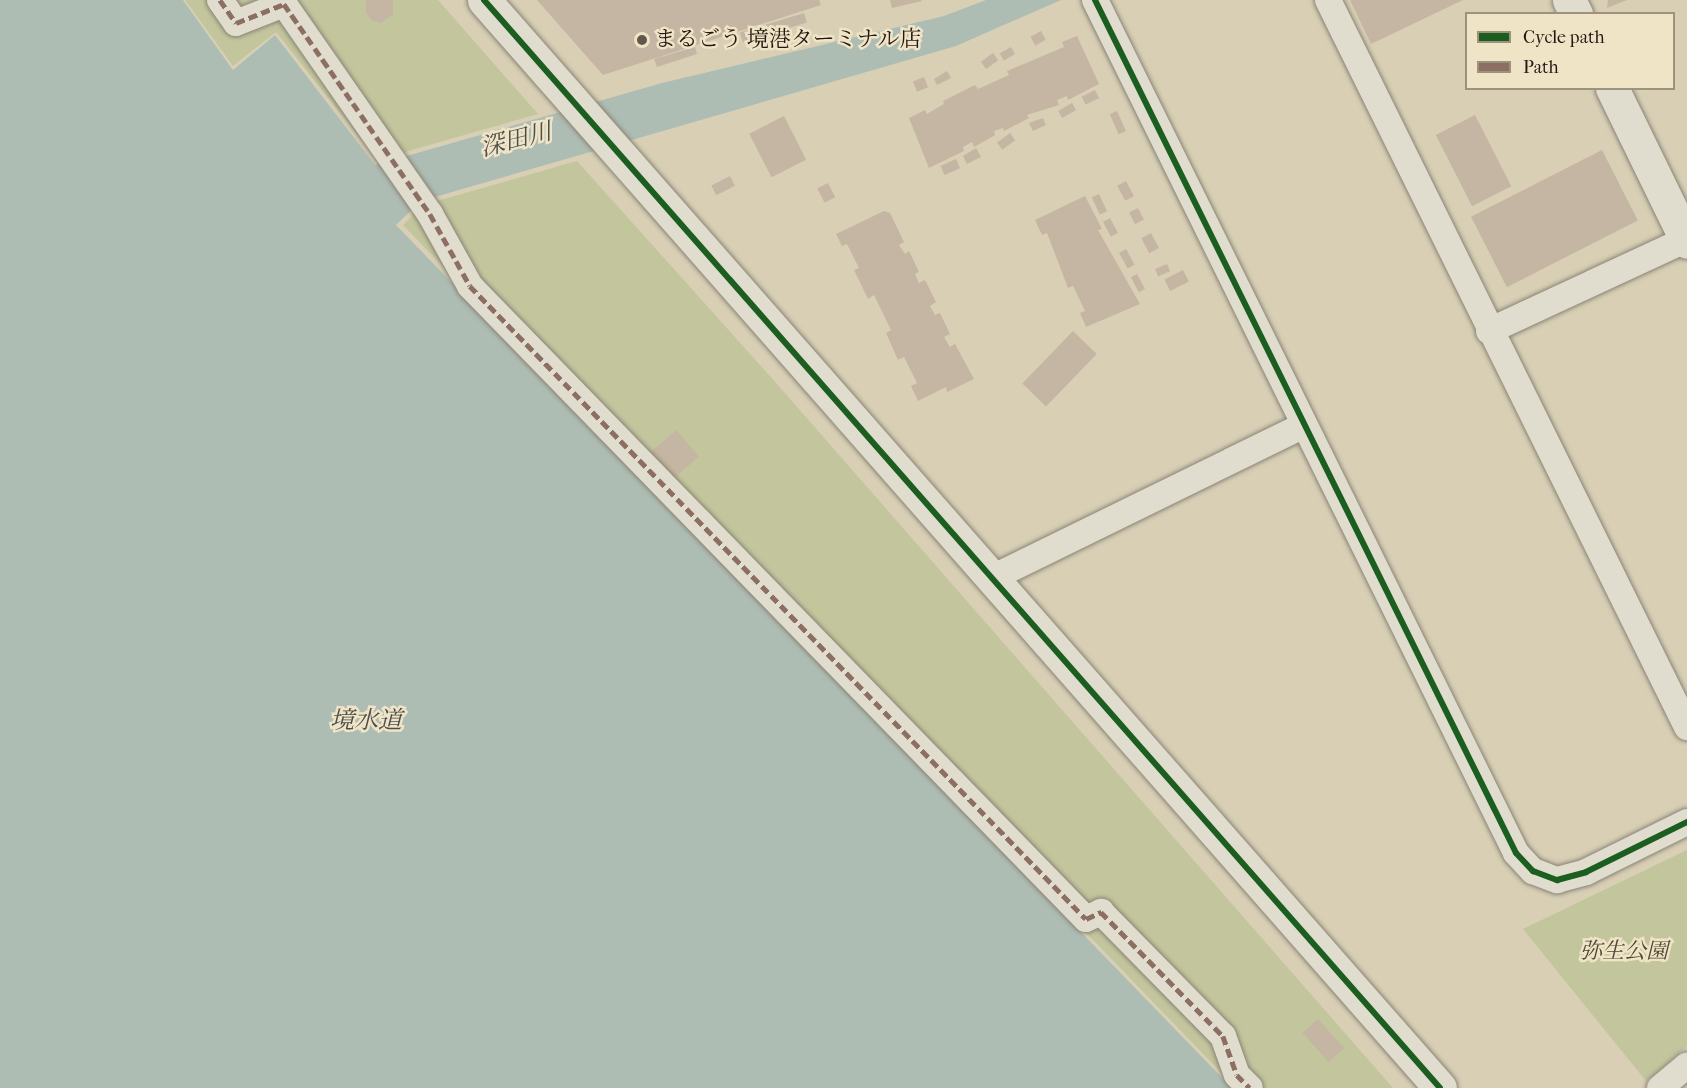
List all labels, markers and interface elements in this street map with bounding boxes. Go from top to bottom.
legend [1465,12,1675,90]
place label: まるごう 境港ターミナル店 [654,27,923,53]
text: Cycle path [1523,27,1604,48]
marker: まるごう 境港ターミナル店 [635,33,649,47]
text: Path [1523,57,1559,78]
water label: 深田川 [478,117,554,163]
water label: 境水道 [330,707,402,735]
park label: 弥生公園 [1580,939,1668,965]

